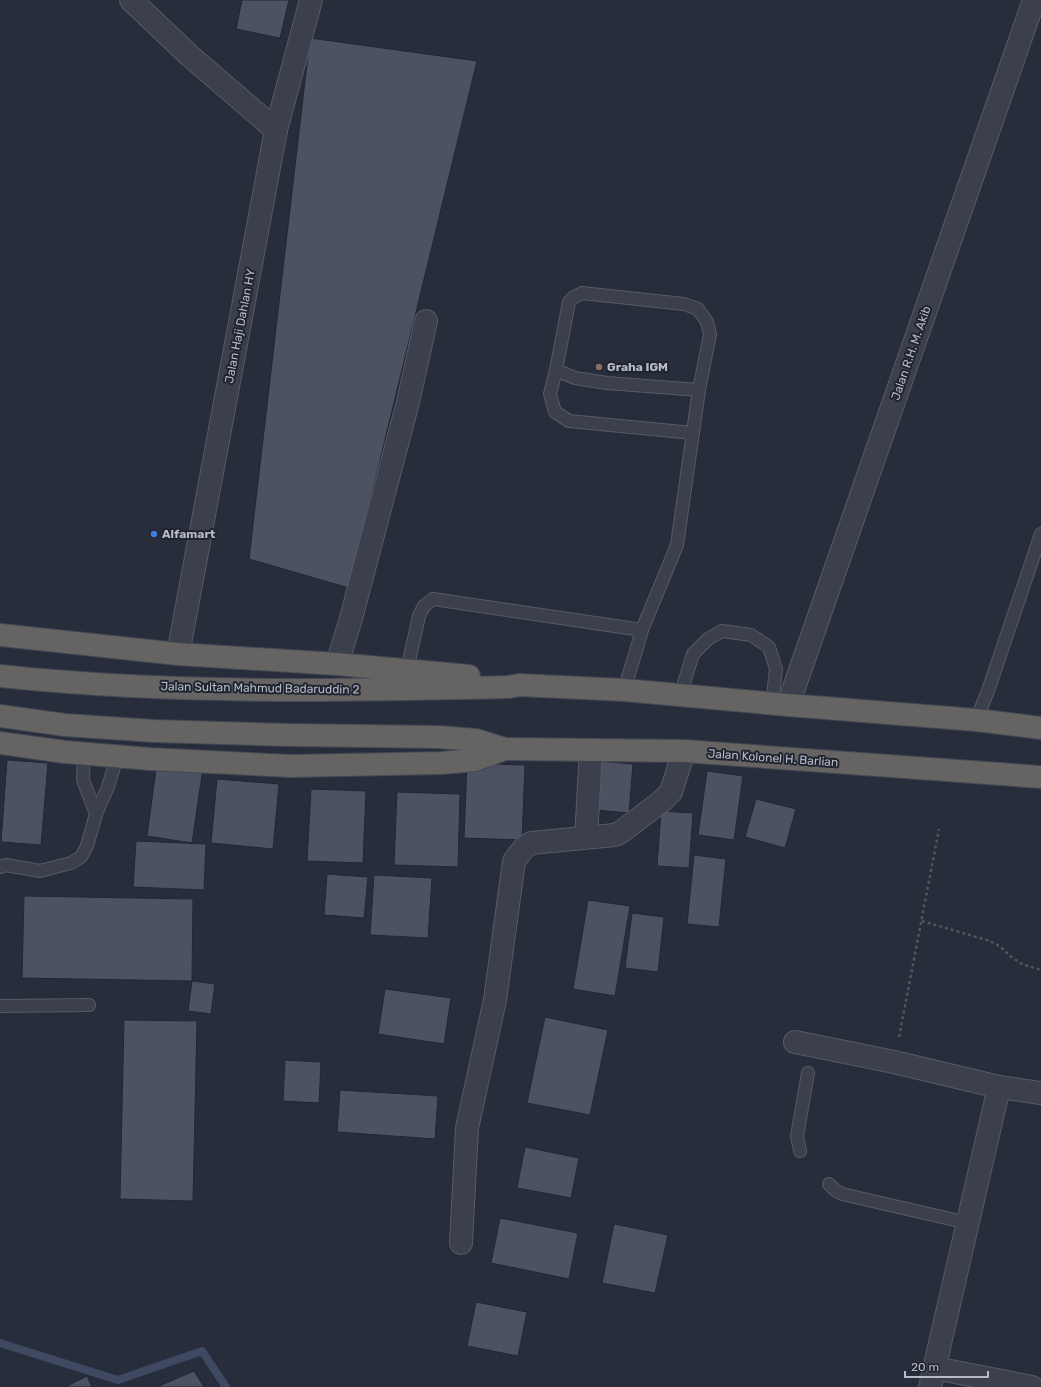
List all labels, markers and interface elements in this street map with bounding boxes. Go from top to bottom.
street label: Jalan Haji Dahlan HY [222,267,258,384]
street label: Jalan R.H. M. Akib [888,304,934,402]
place label: Graha IGM [607,360,668,374]
marker: Graha IGM [594,362,604,372]
place label: Alfamart [162,527,216,541]
marker: Alfamart [149,529,159,539]
street label: Jalan Sultan Mahmud Badaruddin 2 [160,679,360,697]
street label: Jalan Kolonel H. Barlian [707,746,839,770]
scale bar [905,1353,988,1379]
text: 20 m [911,1360,939,1374]

